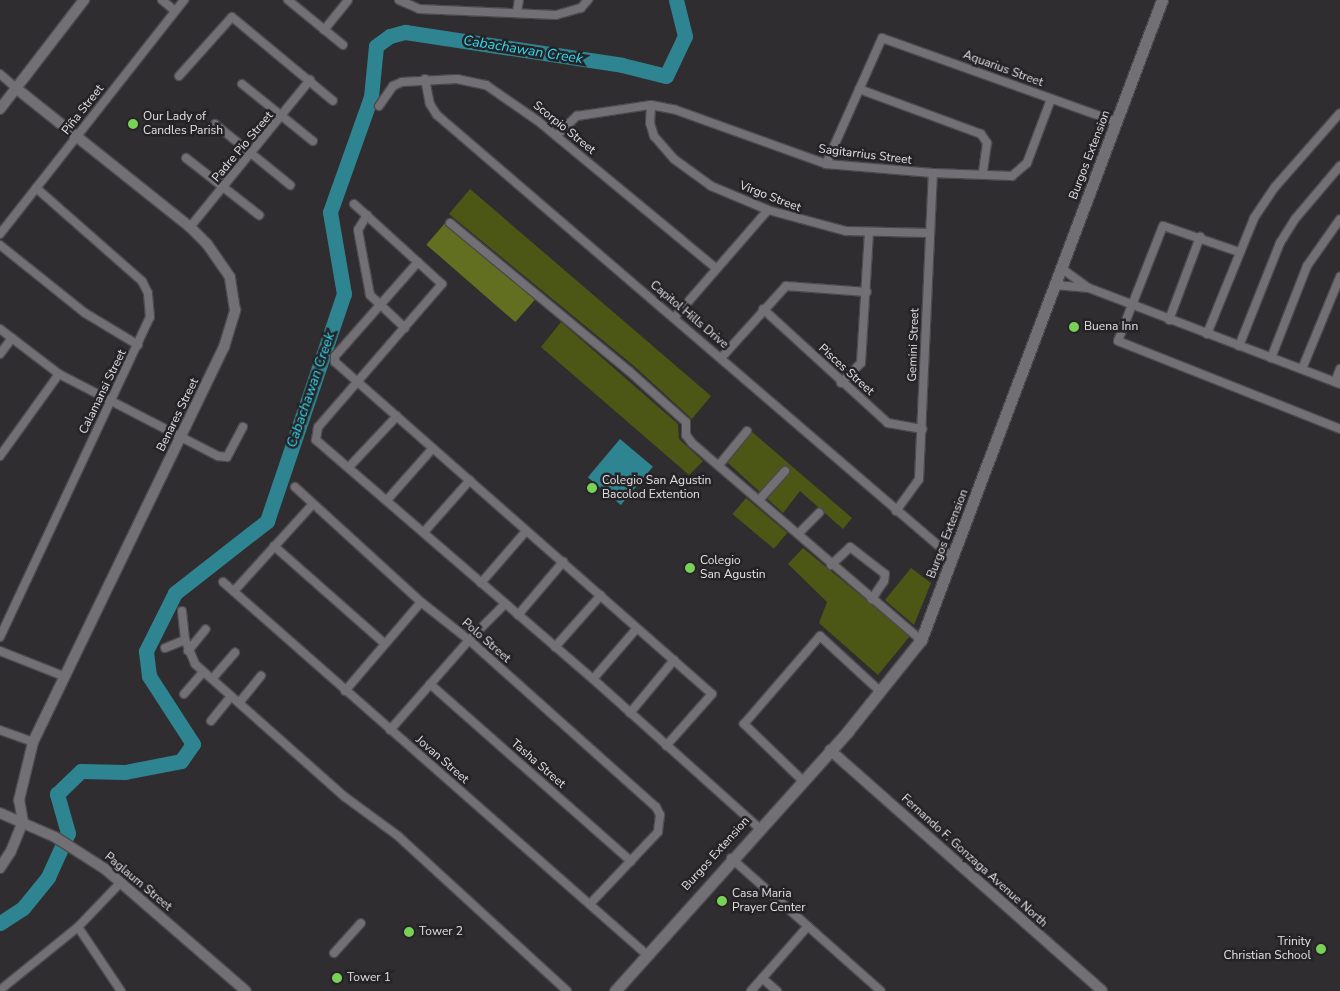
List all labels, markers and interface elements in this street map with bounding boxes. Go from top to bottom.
water label: Cabachawan Creek [462,32,584,68]
street label: Aquarius Street [961,48,1045,90]
street label: Piña Street [59,82,107,138]
street label: Scorpio Street [530,98,598,158]
street label: Burgos Extension [1066,108,1114,202]
street label: Padre Pio Street [209,109,277,185]
place label: Our Lady of Candles Parish [143,110,223,138]
marker: Our Lady of Candles Parish [127,118,139,130]
street label: Sagitarrius Street [818,142,912,168]
street label: Virgo Street [737,179,803,215]
street label: Capitol Hills Drive [647,278,731,352]
street label: Gemini Street [906,308,922,382]
place label: Buena Inn [1084,320,1138,334]
marker: Buena Inn [1068,321,1080,333]
water label: Cabachawan Creek [283,330,339,450]
street label: Pisces Street [815,341,877,399]
street label: Calamansi Street [76,348,130,436]
street label: Benares Street [154,376,202,454]
place label: Colegio San Agustin Bacolod Extention [602,474,711,502]
marker: Colegio San Agustin Bacolod Extention [586,482,598,494]
street label: Burgos Extension [924,487,972,581]
place label: Colegio San Agustin [700,554,766,582]
marker: Colegio San Agustin [684,562,696,574]
street label: Polo Street [459,616,513,666]
street label: Jovan Street [413,733,471,787]
street label: Tasha Street [508,736,568,792]
street label: Fernando F. Gonzaga Avenue North [898,792,1050,930]
street label: Burgos Extension [679,814,753,894]
street label: Paglaum Street [101,850,175,914]
place label: Casa Maria Prayer Center [732,887,806,915]
marker: Casa Maria Prayer Center [716,895,728,907]
place label: Tower 2 [419,925,463,939]
marker: Tower 2 [403,926,415,938]
place label: Trinity Christian School [1223,935,1311,963]
marker: Trinity Christian School [1315,943,1327,955]
place label: Tower 1 [347,971,391,985]
marker: Tower 1 [331,972,343,984]

